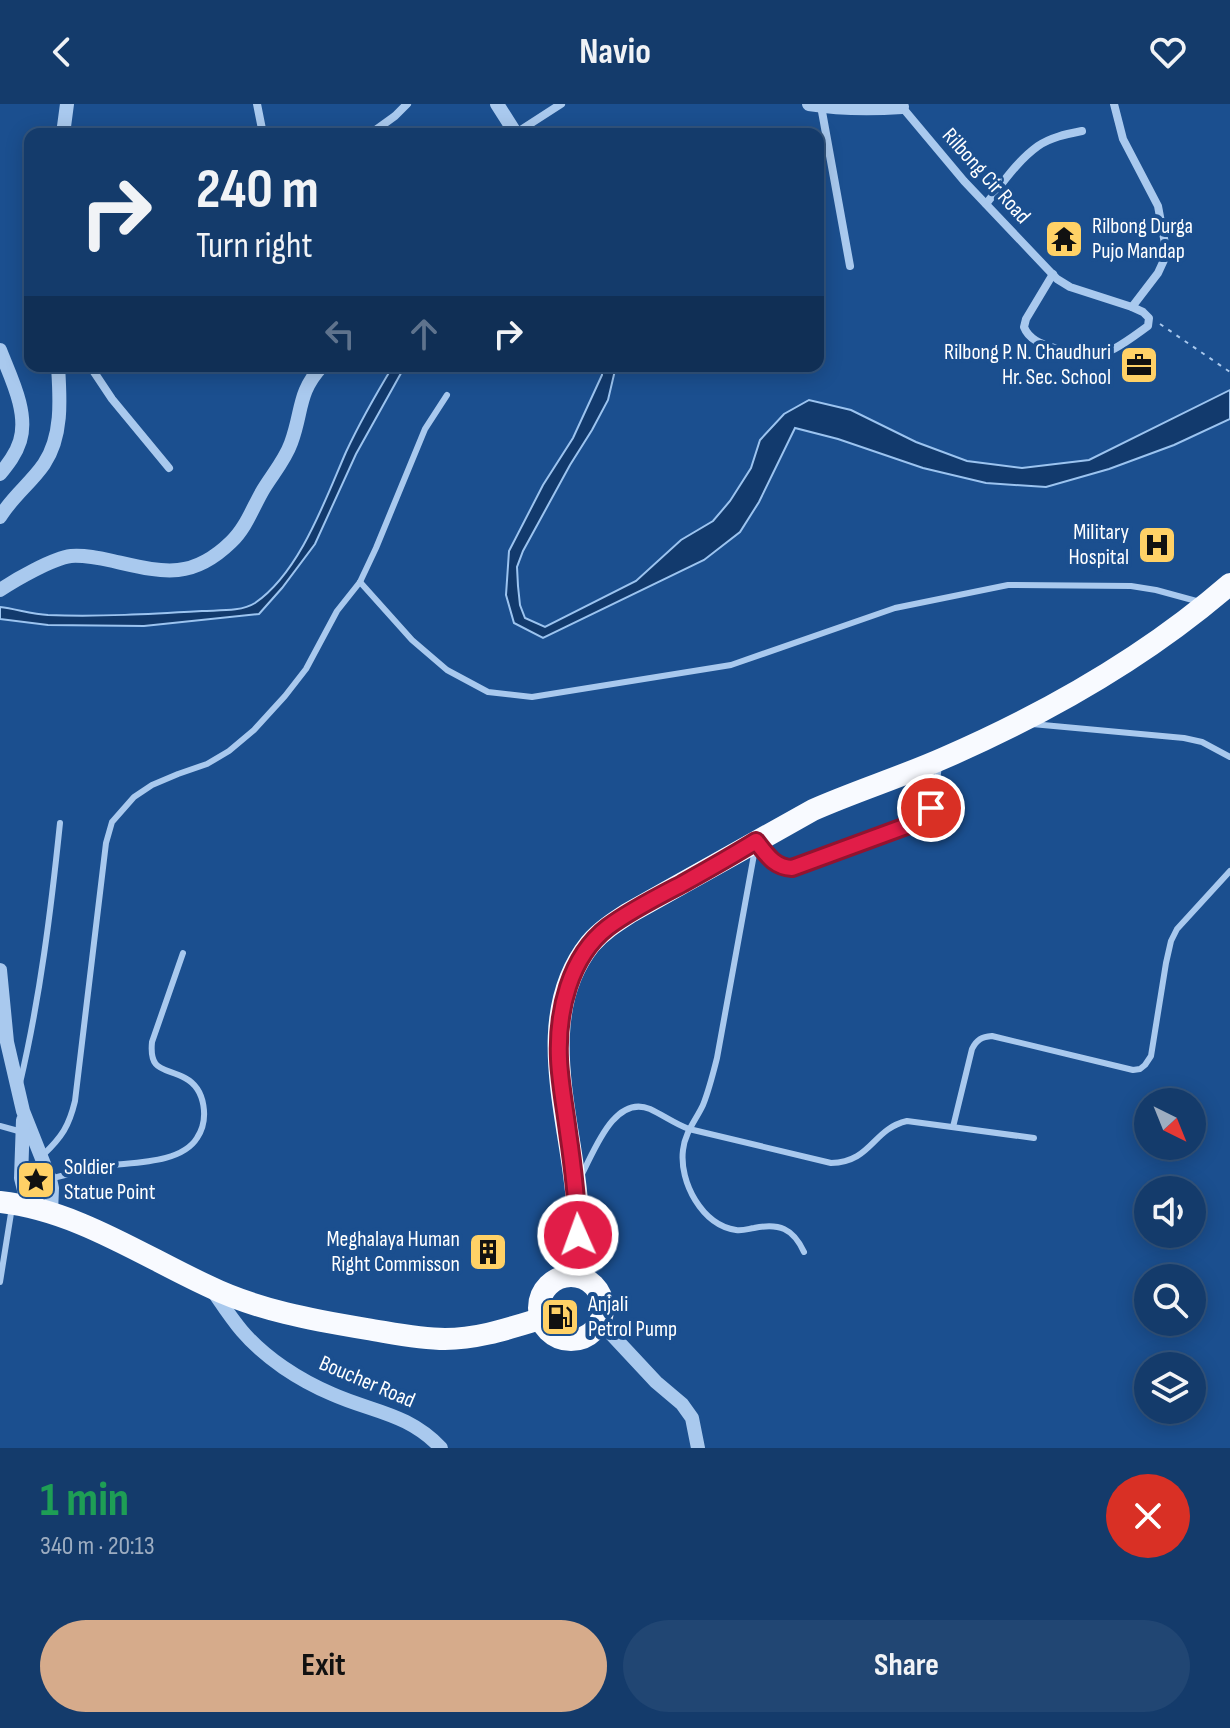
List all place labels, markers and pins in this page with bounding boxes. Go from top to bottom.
place label: Rilbong Durga Pujo Mandap [1092,213,1193,265]
temple icon: Rilbong Durga Pujo Mandap [1043,218,1085,260]
place label: Rilbong P. N. Chaudhuri Hr. Sec. School [944,339,1111,391]
office icon: Rilbong P. N. Chaudhuri Hr. Sec. School [1118,344,1160,386]
place label: Military Hospital [1068,519,1130,571]
hospital icon: Military Hospital [1136,524,1178,566]
pin [897,774,965,842]
place label: Soldier Statue Point [64,1154,156,1206]
place icon: Soldier Statue Point [15,1159,57,1201]
place label: Meghalaya Human Right Commisson [327,1226,460,1278]
building icon: Meghalaya Human Right Commisson [467,1231,509,1273]
place label: Anjali Petrol Pump [587,1291,677,1343]
fuel station icon: Anjali Petrol Pump [539,1296,581,1338]

